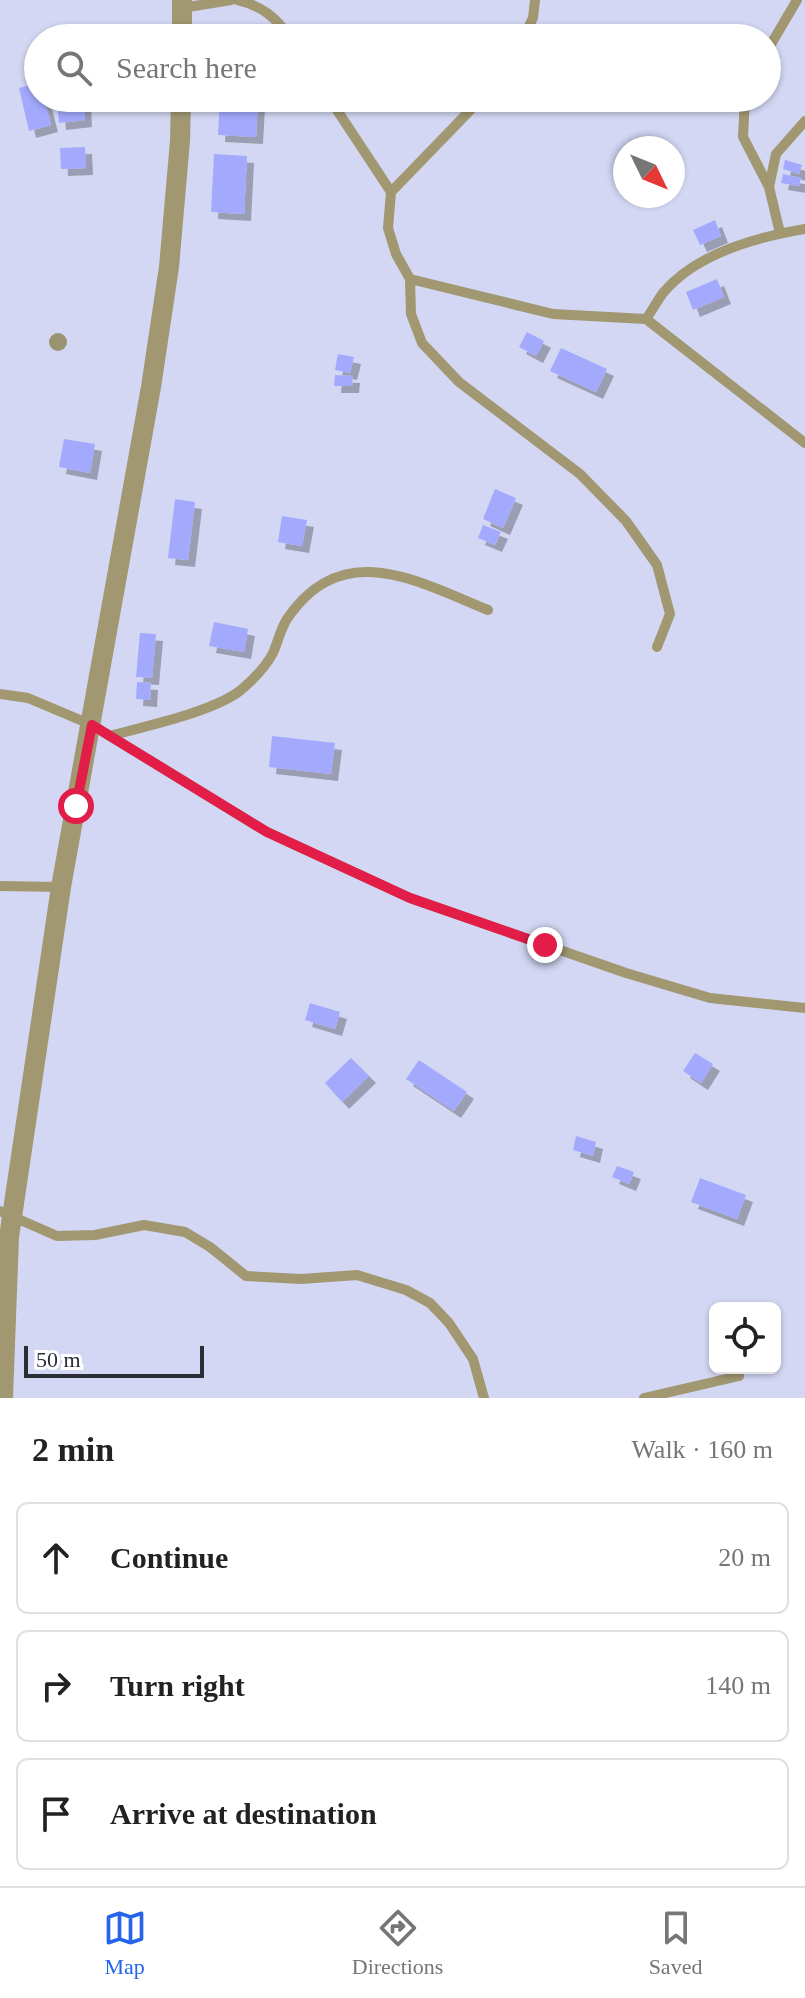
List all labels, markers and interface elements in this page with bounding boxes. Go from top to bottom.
search box [24,24,781,112]
icon: search [52,46,96,90]
text: Search here [116,51,257,84]
north arrow [613,136,685,208]
route start [58,788,94,824]
route end [527,927,563,963]
map controls [709,1302,781,1374]
button: locate [709,1302,781,1374]
scale bar [24,1342,204,1378]
text: 50 m [36,1347,81,1372]
text: 2 min [32,1431,114,1468]
text: Walk · 160 m [631,1435,773,1464]
icon: ahead [34,1536,78,1580]
text: Continue [110,1541,228,1574]
text: 20 m [718,1543,771,1572]
icon: right [34,1664,78,1708]
text: Turn right [110,1669,245,1702]
text: 140 m [705,1671,771,1700]
icon: arrive [34,1792,78,1836]
text: Arrive at destination [110,1797,377,1830]
tab: Map [103,1906,147,1980]
tab: Directions [352,1906,443,1980]
tab: Saved [649,1906,702,1980]

